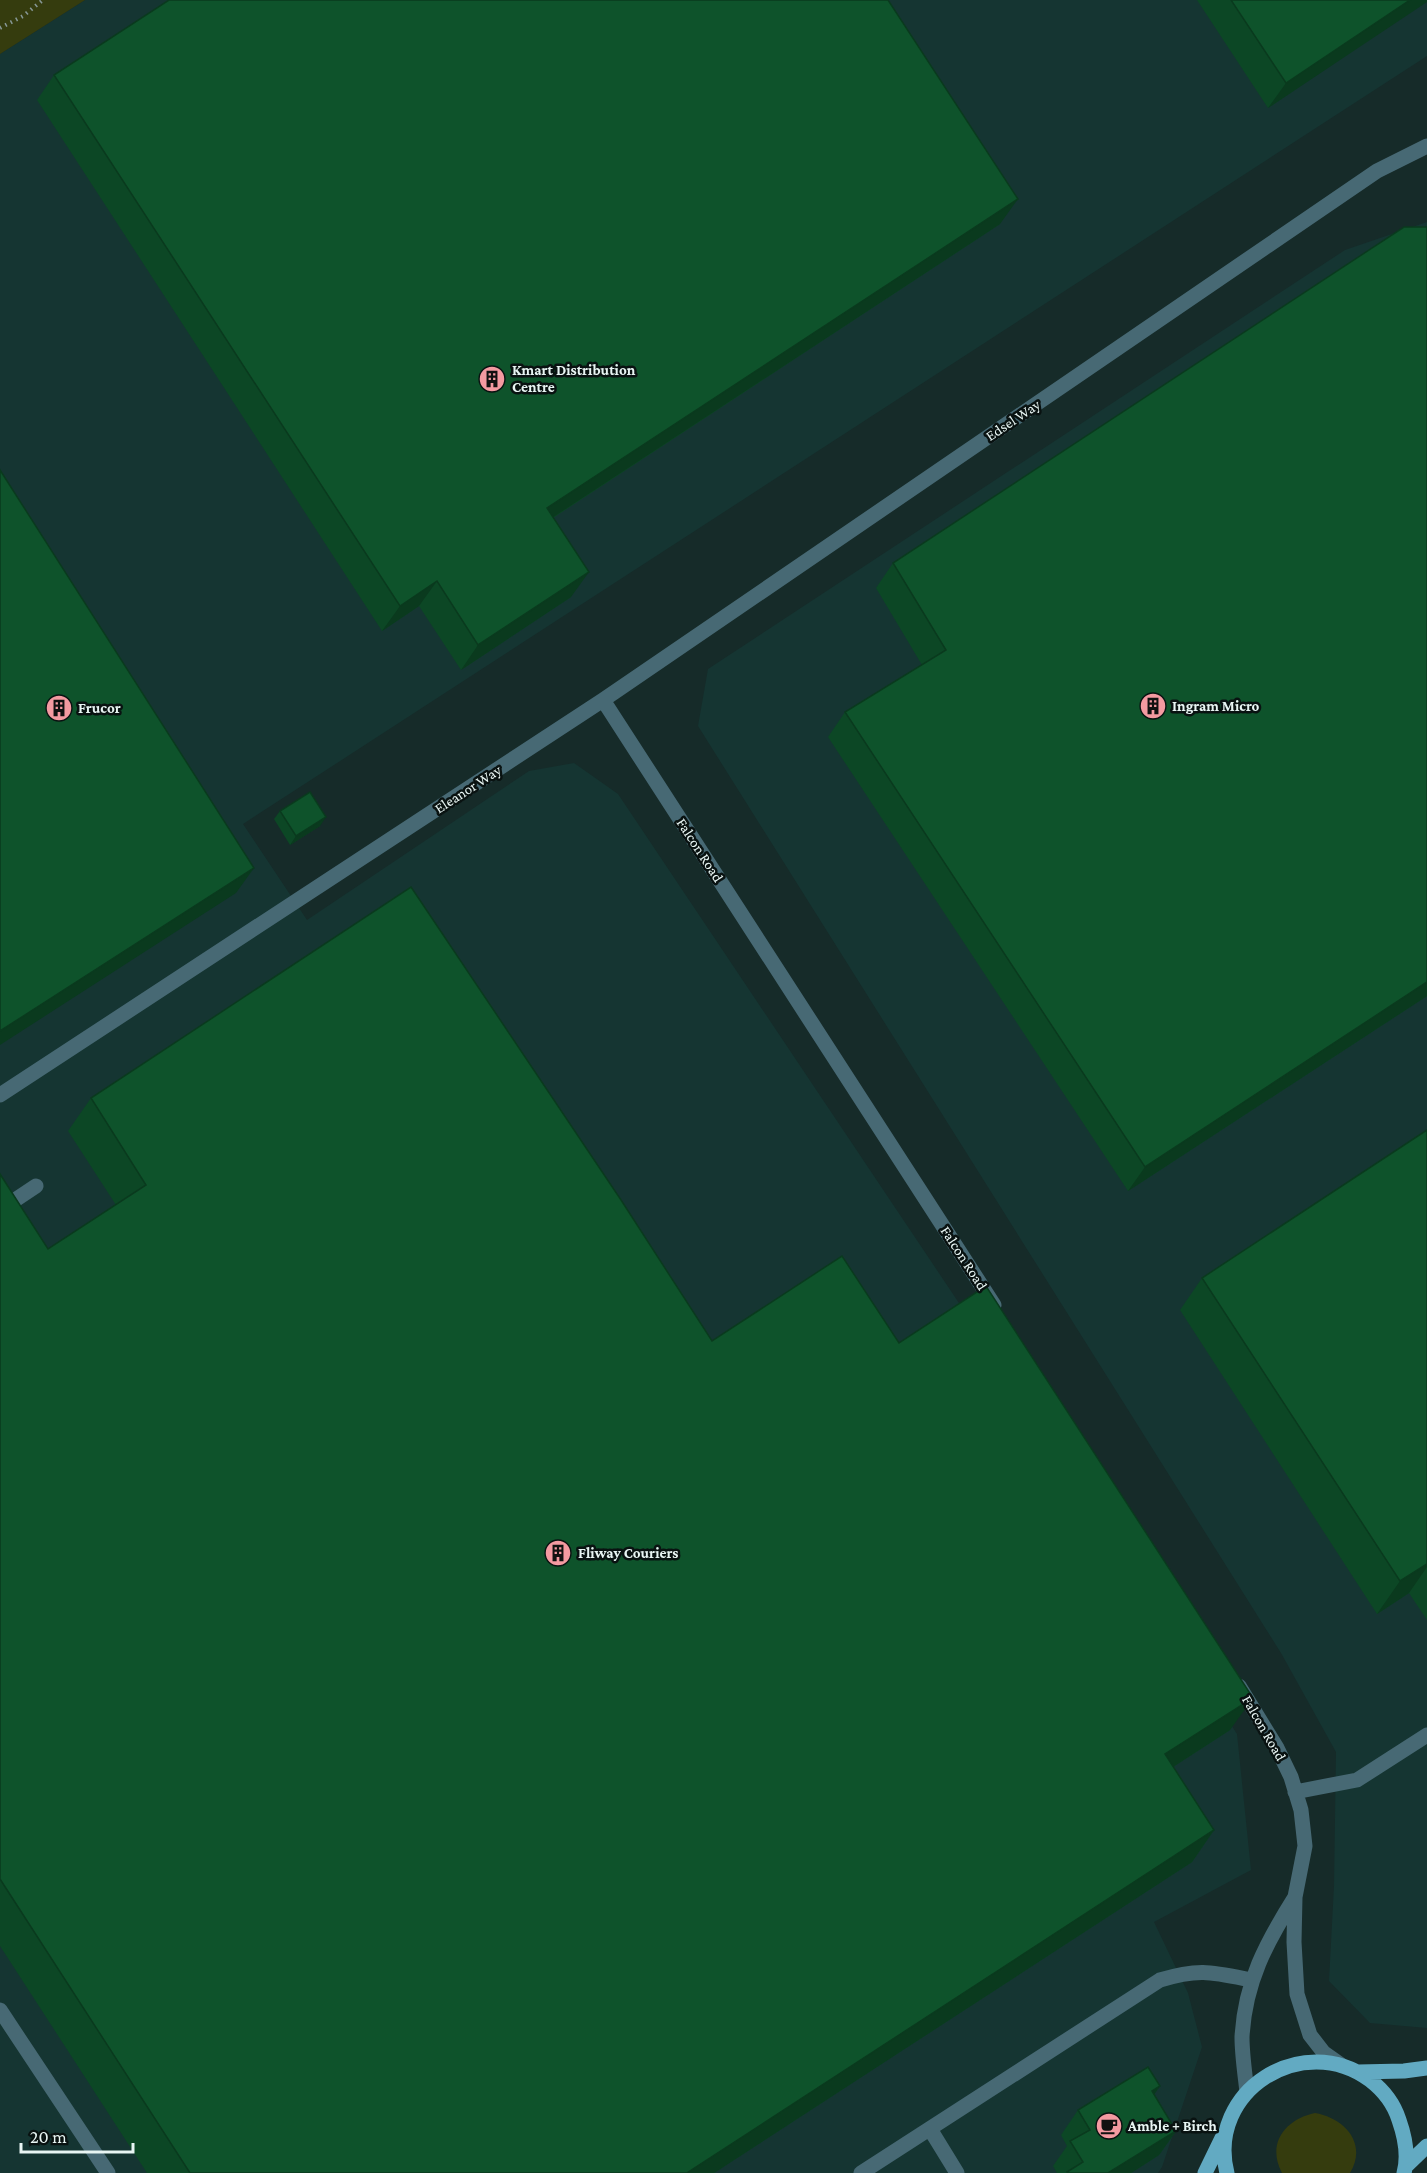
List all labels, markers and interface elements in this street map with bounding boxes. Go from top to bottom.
place label: Kmart Distribution Centre [512,362,636,395]
building icon: Kmart Distribution Centre [477,364,507,394]
street label: Edsel Way [983,396,1044,445]
building icon: Ingram Micro [1138,691,1168,721]
building icon: Frucor [44,693,74,723]
place label: Ingram Micro [1172,698,1260,714]
place label: Frucor [78,700,121,716]
street label: Eleanor Way [432,762,505,817]
street label: Falcon Road [673,815,727,885]
street label: Falcon Road [937,1223,991,1293]
building icon: Fliway Couriers [543,1538,573,1568]
place label: Fliway Couriers [578,1545,678,1561]
street label: Falcon Road [1239,1692,1289,1764]
cafe icon: Amble + Birch [1094,2111,1124,2141]
scale bar [21,2116,134,2154]
place label: Amble + Birch [1127,2118,1217,2134]
text: 20 m [30,2127,67,2147]

